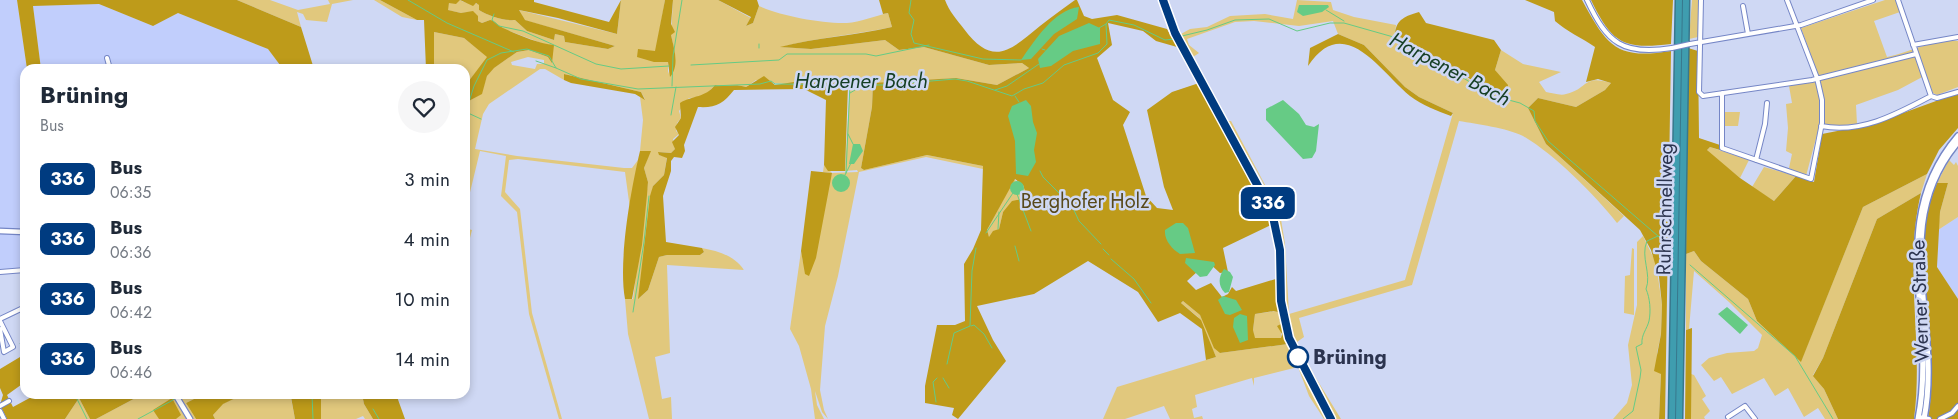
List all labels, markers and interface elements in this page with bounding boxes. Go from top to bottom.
water label: Harpener Bach [1384,24,1516,114]
water label: Harpener Bach [794,66,928,96]
text: Brüning [40,77,128,112]
button: heart [398,81,450,133]
text: Bus [40,114,64,137]
street label: Ruhrschnellweg [1649,143,1681,275]
text: Bus [110,154,142,181]
text: 336 [50,166,85,192]
text: 3 min [404,166,450,193]
text: 06:35 [110,181,151,204]
park label: Berghofer Holz [1021,187,1149,216]
line badge: 336 [1239,187,1297,219]
text: 336 [1251,190,1285,216]
text: Bus [110,214,142,241]
text: 336 [50,226,85,252]
text: 4 min [403,226,450,253]
street label: Werner Straße [1903,239,1937,363]
text: 06:36 [110,241,152,264]
text: Bus [110,274,142,301]
text: 336 [50,286,85,312]
text: 10 min [395,286,450,313]
text: 06:42 [110,301,152,324]
text: Bus [110,334,142,361]
place label: Brüning [1313,343,1387,372]
text: 336 [50,346,85,372]
text: 14 min [395,346,450,373]
marker: Brüning [1287,346,1309,368]
text: 06:46 [110,361,152,384]

